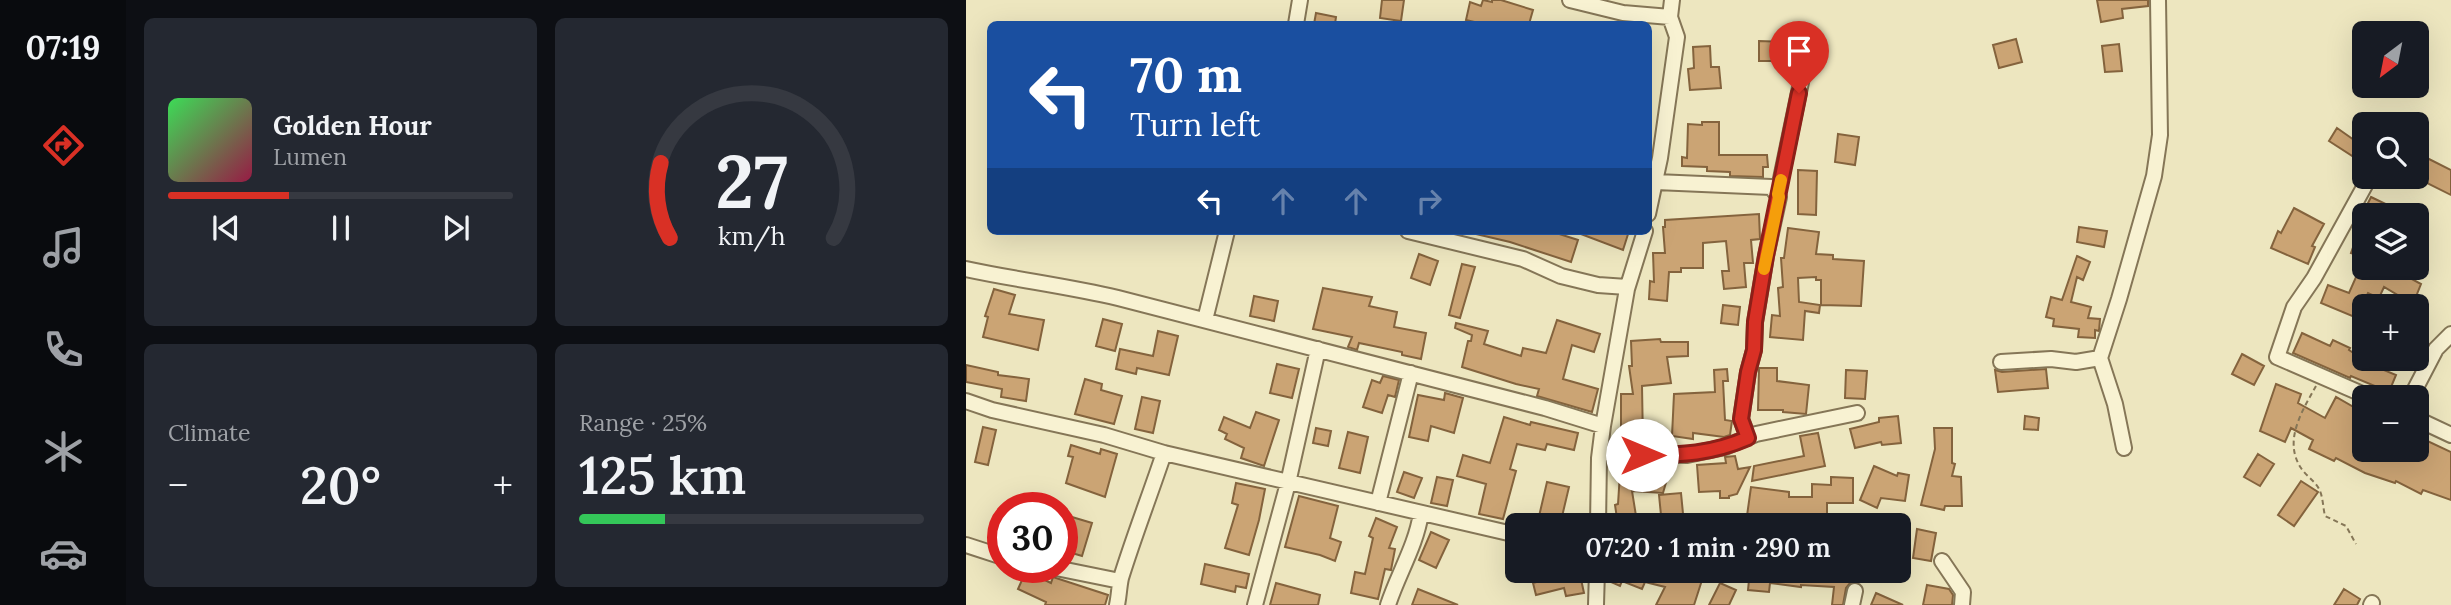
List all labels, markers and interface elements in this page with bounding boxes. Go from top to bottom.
pin [1769,21,1829,93]
north arrow [2352,21,2429,98]
map controls [2352,21,2429,462]
text: 07:19 [26,27,100,68]
icon: arrive [1780,32,1818,70]
text: 70 m [1130,43,1242,105]
icon: left [1015,49,1106,140]
text: Turn left [1130,104,1260,145]
text: Golden Hour [273,109,432,142]
button: search [2352,112,2429,189]
icon: directions [39,121,88,170]
text: 27 [715,136,788,229]
text: Lumen [273,142,347,171]
icon: left [1191,182,1229,220]
icon: ahead [1264,182,1302,220]
icon: ahead [1337,182,1375,220]
icon: right [1410,182,1448,220]
button: layers [2352,203,2429,280]
icon: previous [207,209,245,247]
icon: pause [322,209,360,247]
icon: next [437,209,475,247]
text: km/h [718,220,785,252]
icon: music [39,223,88,272]
button: + [2352,294,2429,371]
icon: phone [39,325,88,374]
button: − [2352,385,2429,462]
text: Range · 25% [579,408,707,437]
text: Climate [168,418,250,447]
position arrow [1605,418,1679,492]
icon: climate [39,427,88,476]
text: 125 km [579,442,746,508]
text: 20° [300,452,381,518]
text: − [168,461,188,509]
text: + [493,461,513,509]
speed limit sign: 30 [987,492,1078,583]
icon: car [39,529,88,578]
text: 07:20 · 1 min · 290 m [1585,531,1831,564]

